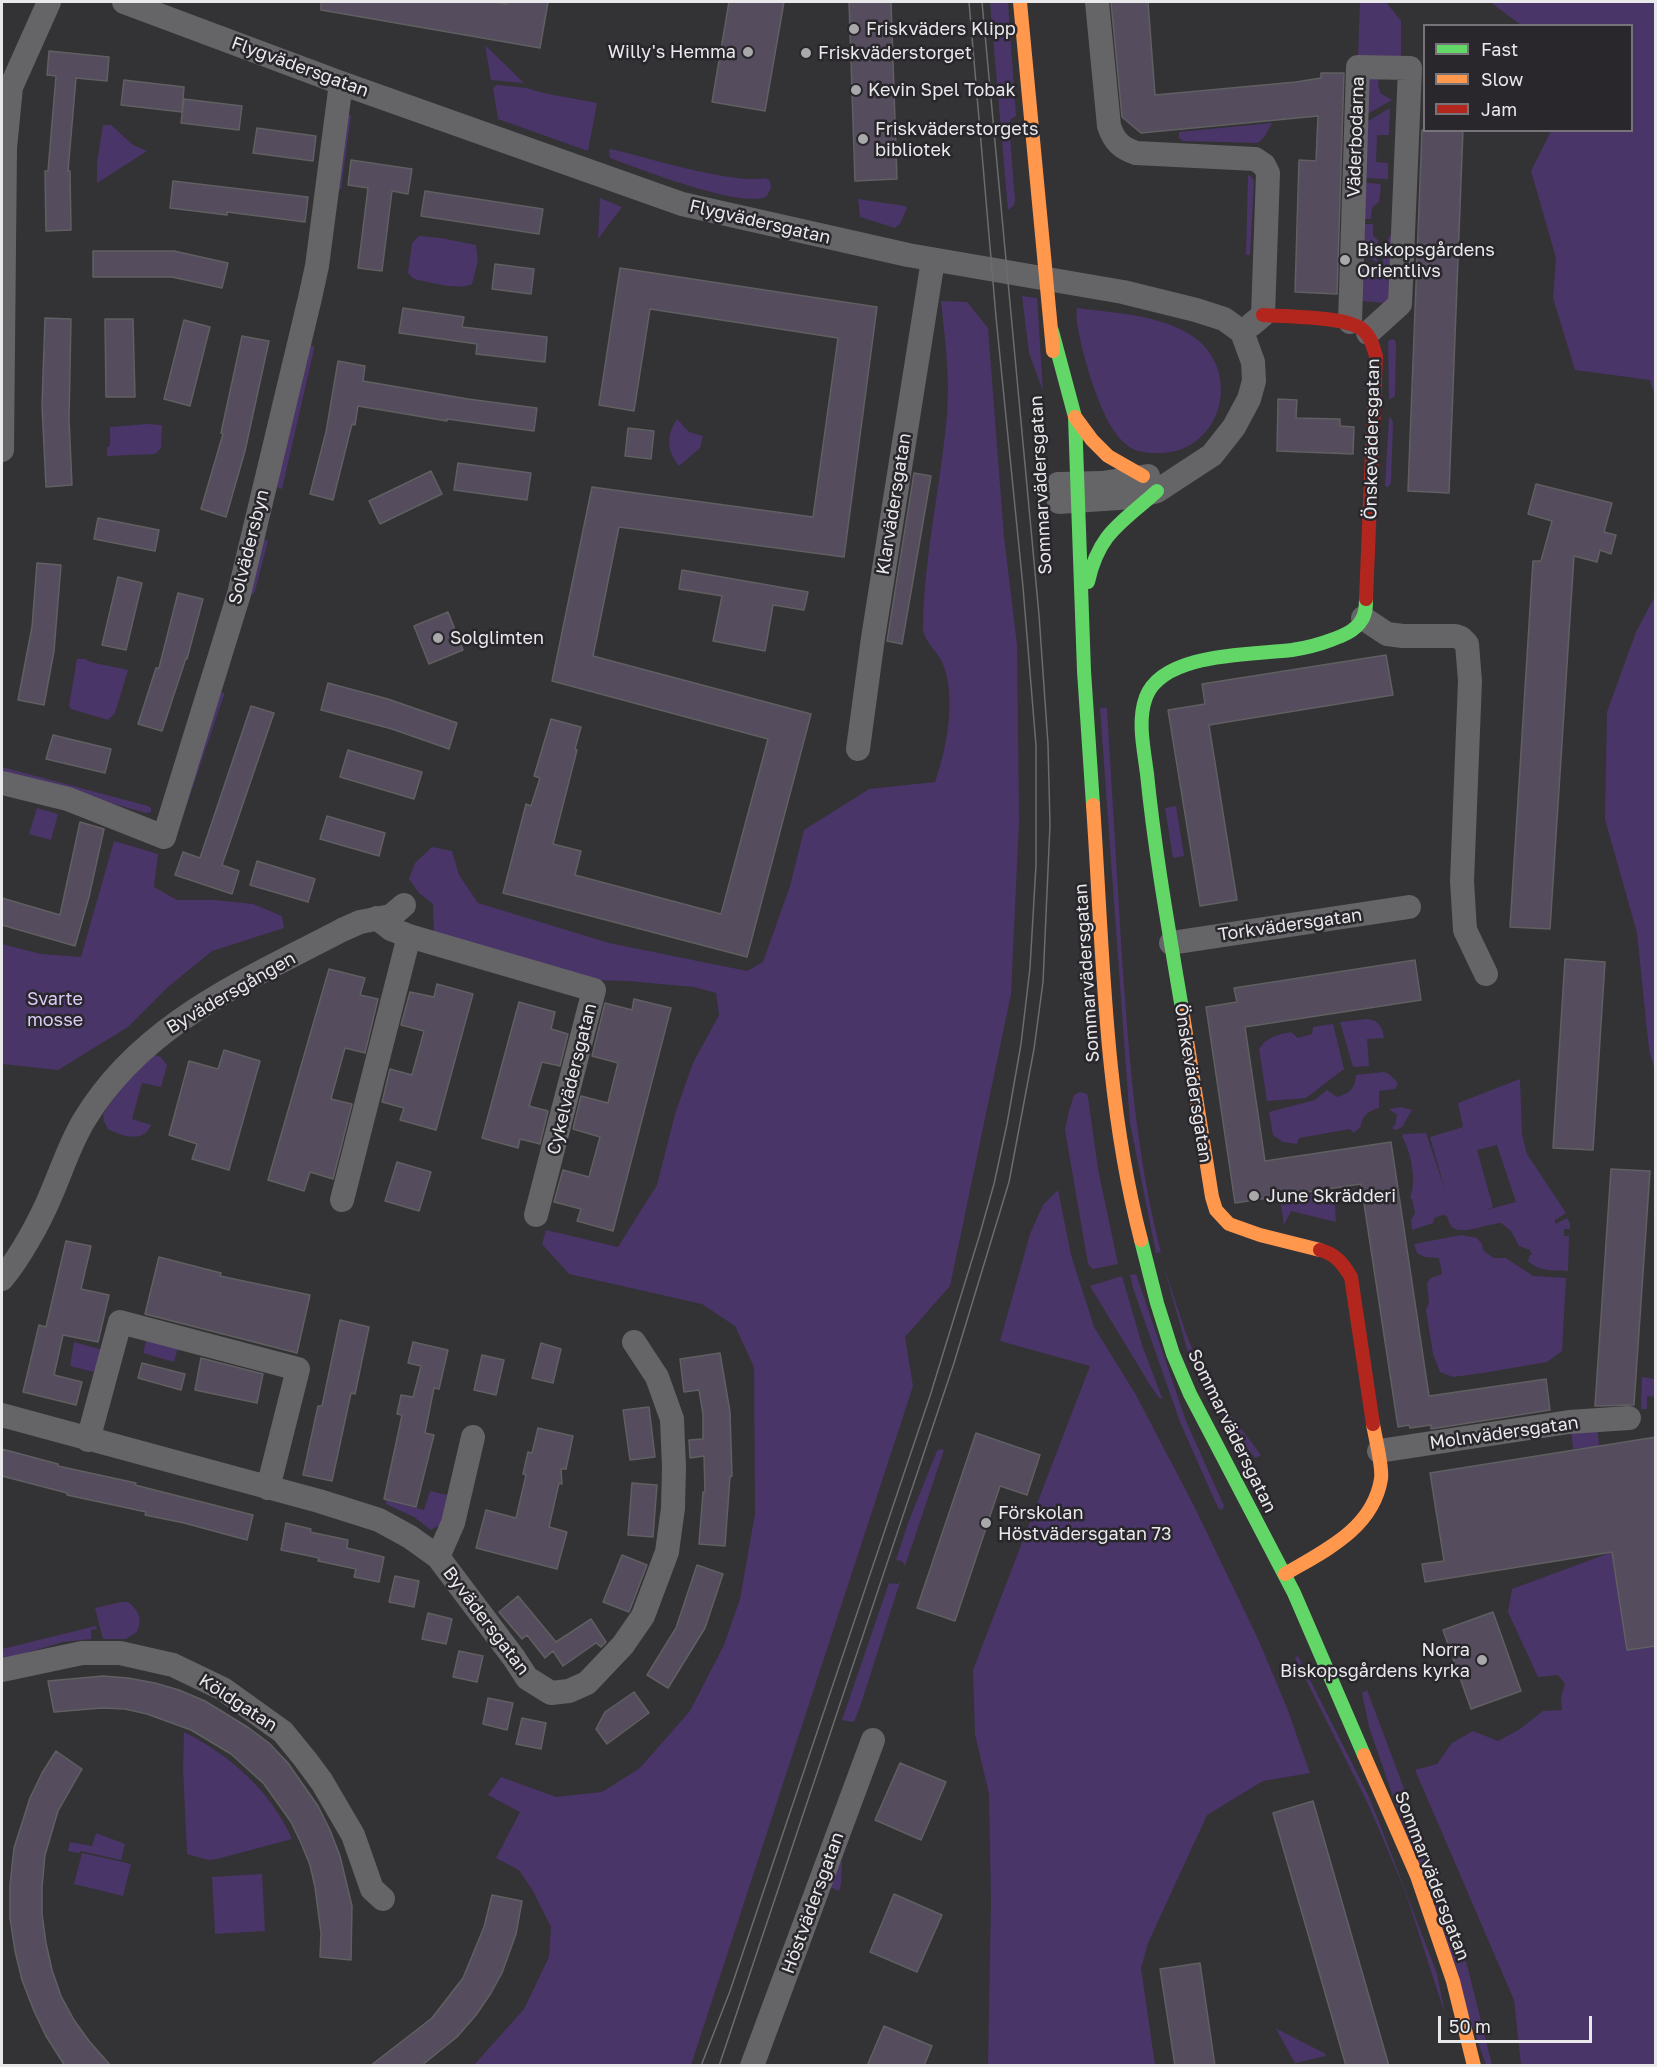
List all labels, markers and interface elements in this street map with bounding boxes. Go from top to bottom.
place label: Friskväders Klipp [866,18,1016,40]
marker: Friskväders Klipp [847,22,861,36]
legend [1423,24,1633,132]
street label: Flygvädersgatan [228,32,372,102]
text: Fast [1481,38,1518,60]
place label: Willy's Hemma [608,41,736,63]
place label: Friskväderstorget [818,42,972,64]
marker: Willy's Hemma [741,45,755,59]
marker: Friskväderstorget [799,46,813,60]
text: Slow [1481,68,1523,90]
street label: Väderbodarna [1343,76,1369,198]
place label: Kevin Spel Tobak [868,79,1016,101]
marker: Kevin Spel Tobak [849,83,863,97]
text: Jam [1481,98,1517,120]
place label: Friskväderstorgets bibliotek [875,118,1038,160]
marker: Friskväderstorgets bibliotek [856,132,870,146]
street label: Flygvädersgatan [687,195,833,249]
place label: Biskopsgårdens Orientlivs [1357,239,1495,282]
marker: Biskopsgårdens Orientlivs [1338,253,1352,267]
street label: Önskevädersgatan [1360,358,1384,520]
street label: Sommarvädersgatan [1026,395,1056,575]
street label: Klarvädersgatan [872,432,916,576]
street label: Solvädersbyn [224,487,274,607]
place label: Solglimten [450,627,544,649]
marker: Solglimten [431,631,445,645]
street label: Sommarvädersgatan [1070,883,1104,1063]
street label: Torkvädersgatan [1217,904,1363,946]
street label: Byvädersgången [163,947,299,1039]
park label: Svarte mosse [27,988,83,1030]
street label: Cykelvädersgatan [543,1001,601,1157]
street label: Önskevädersgatan [1170,1002,1216,1164]
place label: June Skrädderi [1266,1185,1396,1207]
marker: June Skrädderi [1247,1189,1261,1203]
street label: Sommarvädersgatan [1183,1346,1281,1516]
street label: Molnvädersgatan [1428,1412,1580,1454]
place label: Förskolan Höstvädersgatan 73 [998,1502,1172,1544]
marker: Förskolan Höstvädersgatan 73 [979,1516,993,1530]
street label: Byvädersgatan [438,1563,534,1679]
place label: Norra Biskopsgårdens kyrka [1280,1639,1470,1682]
marker: Norra Biskopsgårdens kyrka [1475,1653,1489,1667]
street label: Köldgatan [195,1670,281,1736]
street label: Sommarvädersgatan [1390,1788,1474,1964]
street label: Höstvädersgatan [777,1829,849,1977]
scale bar [1441,2004,1596,2042]
text: 50 m [1449,2015,1491,2037]

